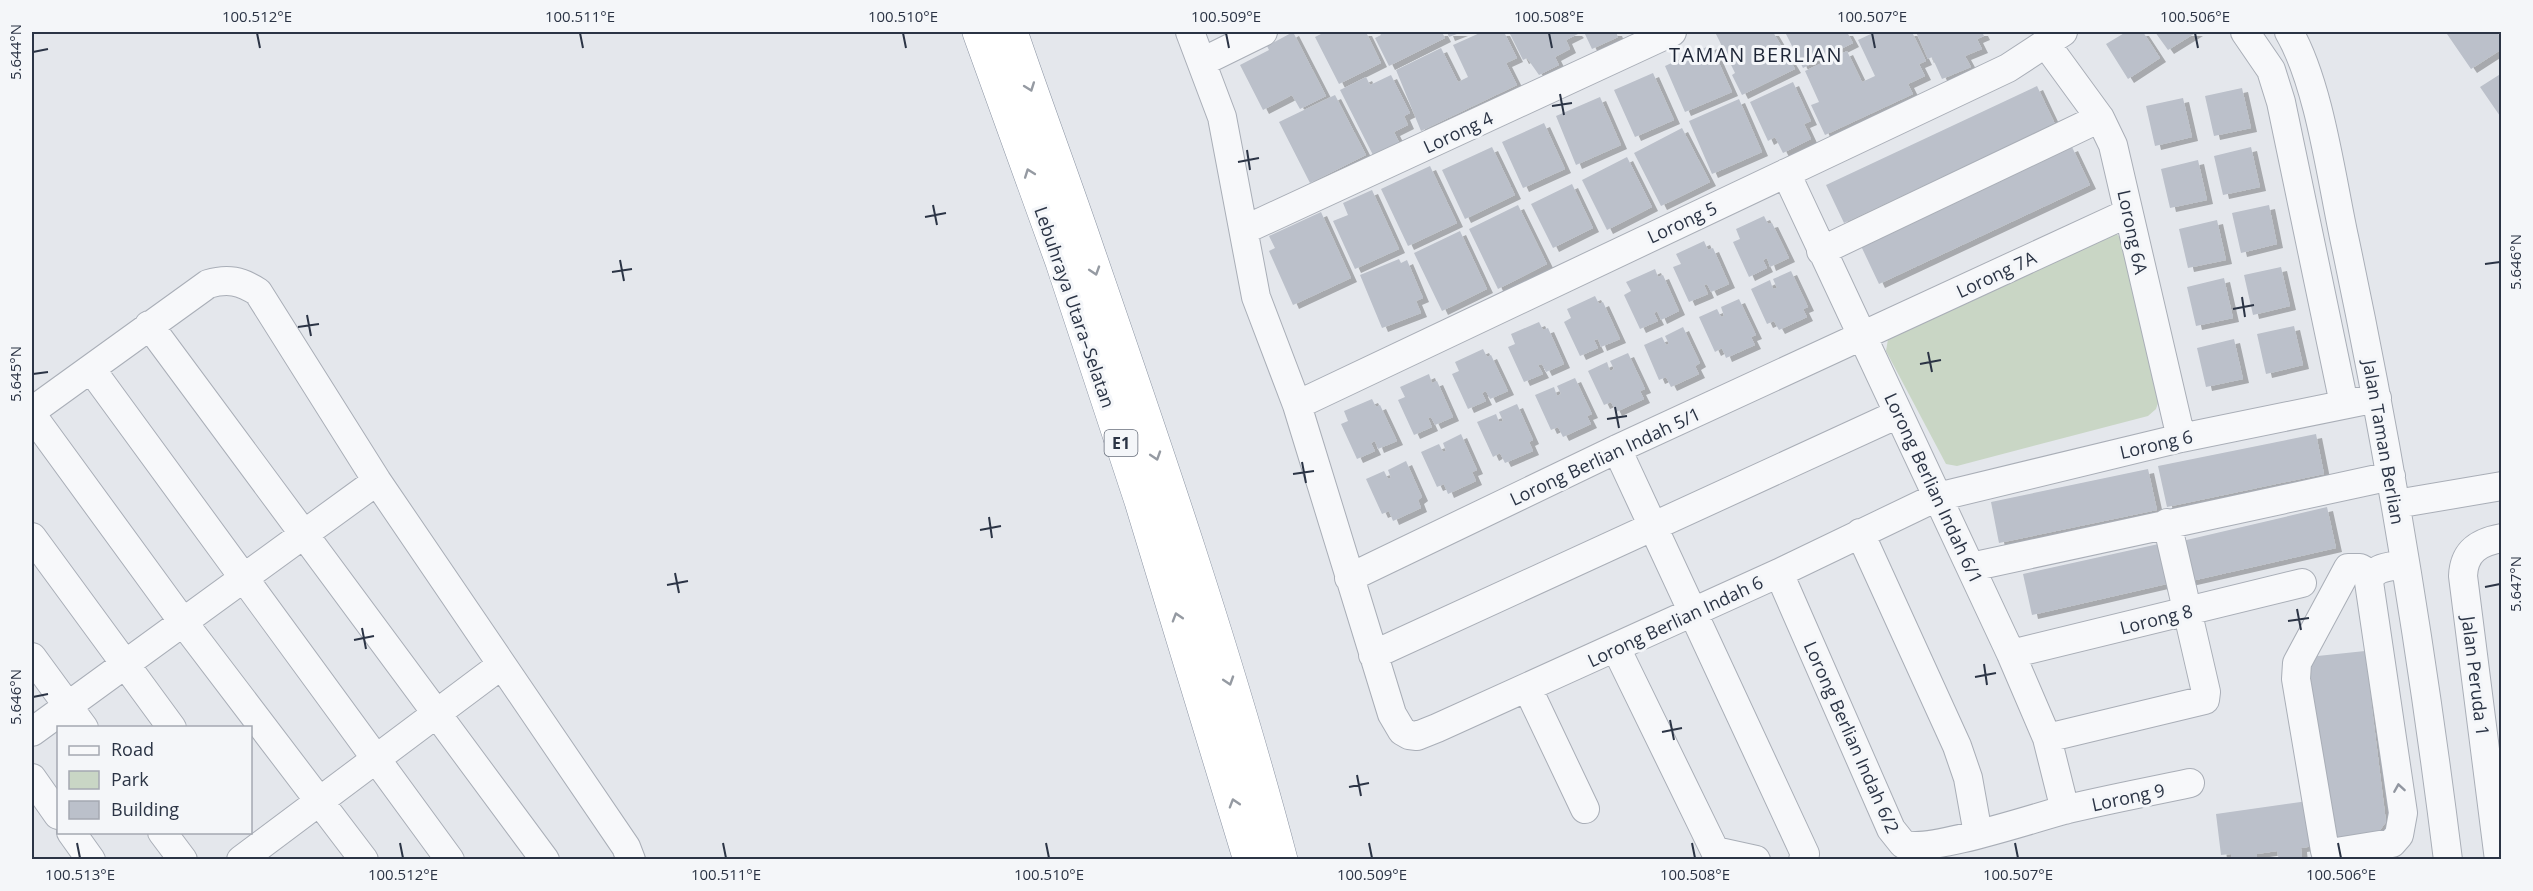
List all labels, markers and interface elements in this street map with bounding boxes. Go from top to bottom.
text: 100.512°E [222,6,292,26]
text: 100.511°E [545,6,615,26]
text: 100.510°E [868,6,938,26]
text: 100.509°E [1191,6,1261,26]
text: 100.508°E [1514,6,1584,26]
text: 100.507°E [1837,6,1907,26]
text: 100.506°E [2160,6,2230,26]
text: 5.644°N [5,24,25,80]
district label: TAMAN BERLIAN [1669,41,1843,68]
one-way arrow [1022,81,1035,92]
street label: Lorong 4 [1419,105,1497,159]
one-way arrow [1024,168,1036,179]
street label: Lorong 6A [2112,188,2154,277]
street label: Lorong 5 [1643,195,1721,249]
street label: Lebuhraya Utara–Selatan [1029,203,1121,411]
text: 5.646°N [2505,234,2525,290]
street label: Lorong 7A [1952,245,2040,303]
one-way arrow [1088,265,1100,276]
text: 5.645°N [5,346,25,402]
street label: Jalan Taman Berlian [2357,356,2410,526]
street label: Lorong Berlian Indah 6/1 [1879,389,1989,587]
street label: Lorong Berlian Indah 5/1 [1506,401,1704,511]
street label: Lorong 6 [2117,424,2195,464]
road number: E1 [1104,430,1138,456]
one-way arrow [1149,450,1162,461]
text: 5.647°N [2505,556,2525,612]
street label: Lorong Berlian Indah 6 [1583,570,1767,672]
street label: Lorong 8 [2117,598,2195,640]
one-way arrow [1172,612,1184,623]
street label: Jalan Peruda 1 [2457,613,2495,737]
street label: Lorong Berlian Indah 6/2 [1799,637,1905,837]
text: 5.646°N [5,669,25,725]
one-way arrow [1222,675,1235,686]
legend [57,726,252,834]
text: Road [111,737,154,761]
text: Park [111,767,149,791]
street label: Lorong 9 [2089,778,2167,816]
one-way arrow [2393,783,2405,792]
text: Building [111,797,179,821]
one-way arrow [1229,798,1241,809]
text: 100.513°E [45,864,115,884]
text: 100.512°E [368,864,438,884]
text: 100.511°E [691,864,761,884]
text: 100.510°E [1014,864,1084,884]
text: 100.509°E [1337,864,1407,884]
text: 100.508°E [1660,864,1730,884]
text: 100.507°E [1983,864,2053,884]
text: 100.506°E [2306,864,2376,884]

